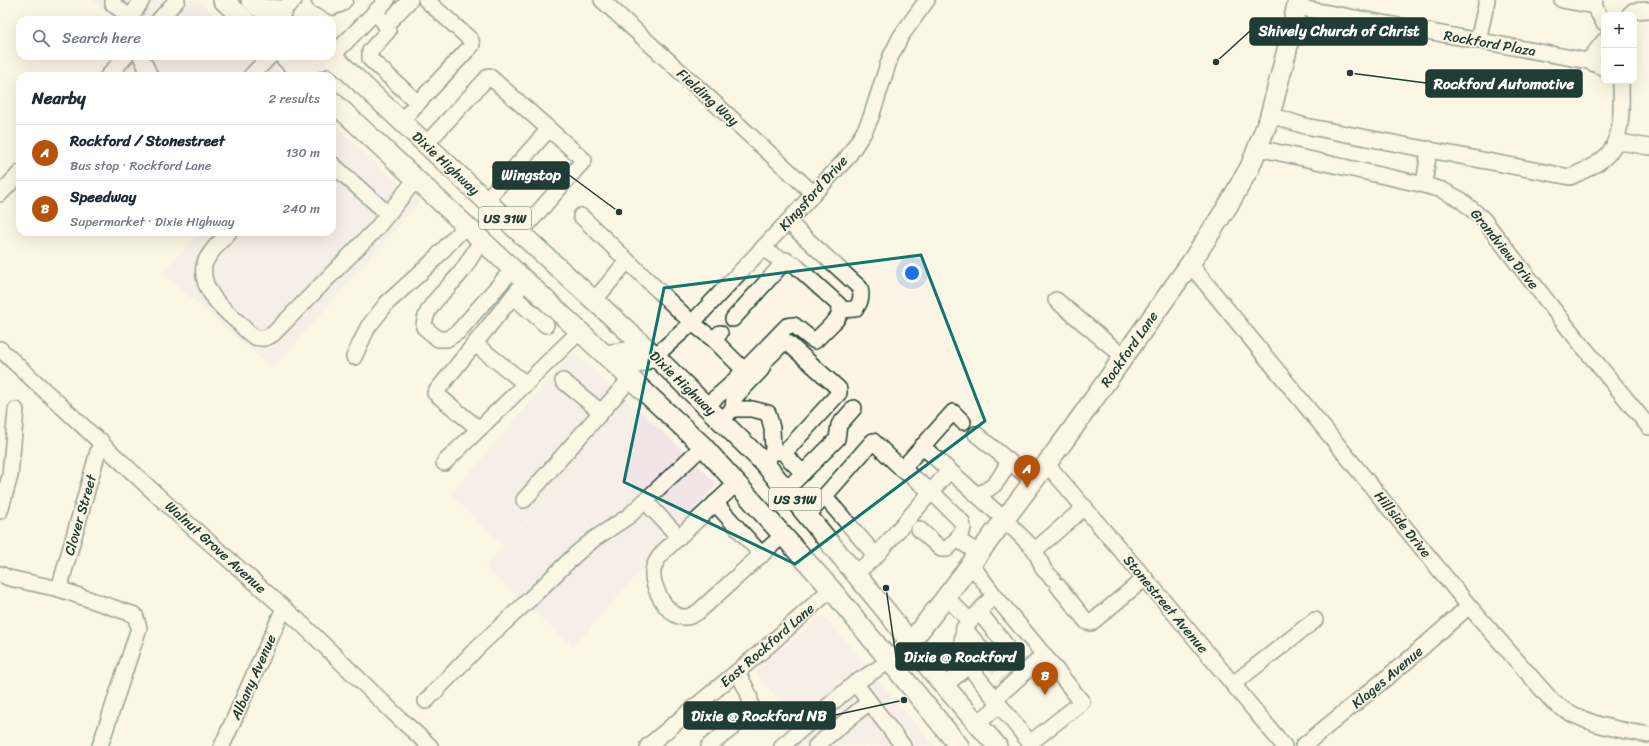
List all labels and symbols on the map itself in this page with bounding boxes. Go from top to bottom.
callout: Shively Church of Christ [1250,18,1427,45]
text: Shively Church of Christ [1258,18,1420,44]
street label: Rockford Plaza [1442,23,1538,64]
street label: Fielding Way [671,62,745,133]
callout: Rockford Automotive [1426,70,1582,97]
text: Rockford Automotive [1433,71,1574,97]
street label: Dixie Highway [406,125,486,202]
street label: Kingsford Drive [772,150,854,237]
callout: Wingstop [493,162,569,189]
text: Wingstop [501,162,561,188]
street label: Grandview Drive [1464,203,1545,295]
road number: US 31W [479,207,531,229]
your location [902,263,922,283]
street label: Rockford Lane [1094,306,1165,393]
street label: Dixie Highway [643,345,723,423]
pin: A [1014,455,1040,488]
street label: Clover Street [57,470,104,559]
street label: Hillside Drive [1367,485,1438,564]
road number: US 31W [769,488,821,510]
street label: Walnut Grove Avenue [159,495,272,600]
street label: Stonestreet Avenue [1117,549,1215,659]
street label: East Rockford Lane [714,597,820,694]
street label: Albany Avenue [223,630,283,725]
street label: Klages Avenue [1346,640,1429,715]
callout: Dixie @ Rockford [896,643,1024,670]
text: Dixie @ Rockford [904,644,1017,670]
pin: B [1032,662,1058,695]
callout: Dixie @ Rockford NB [684,702,835,729]
text: Dixie @ Rockford NB [691,703,827,729]

